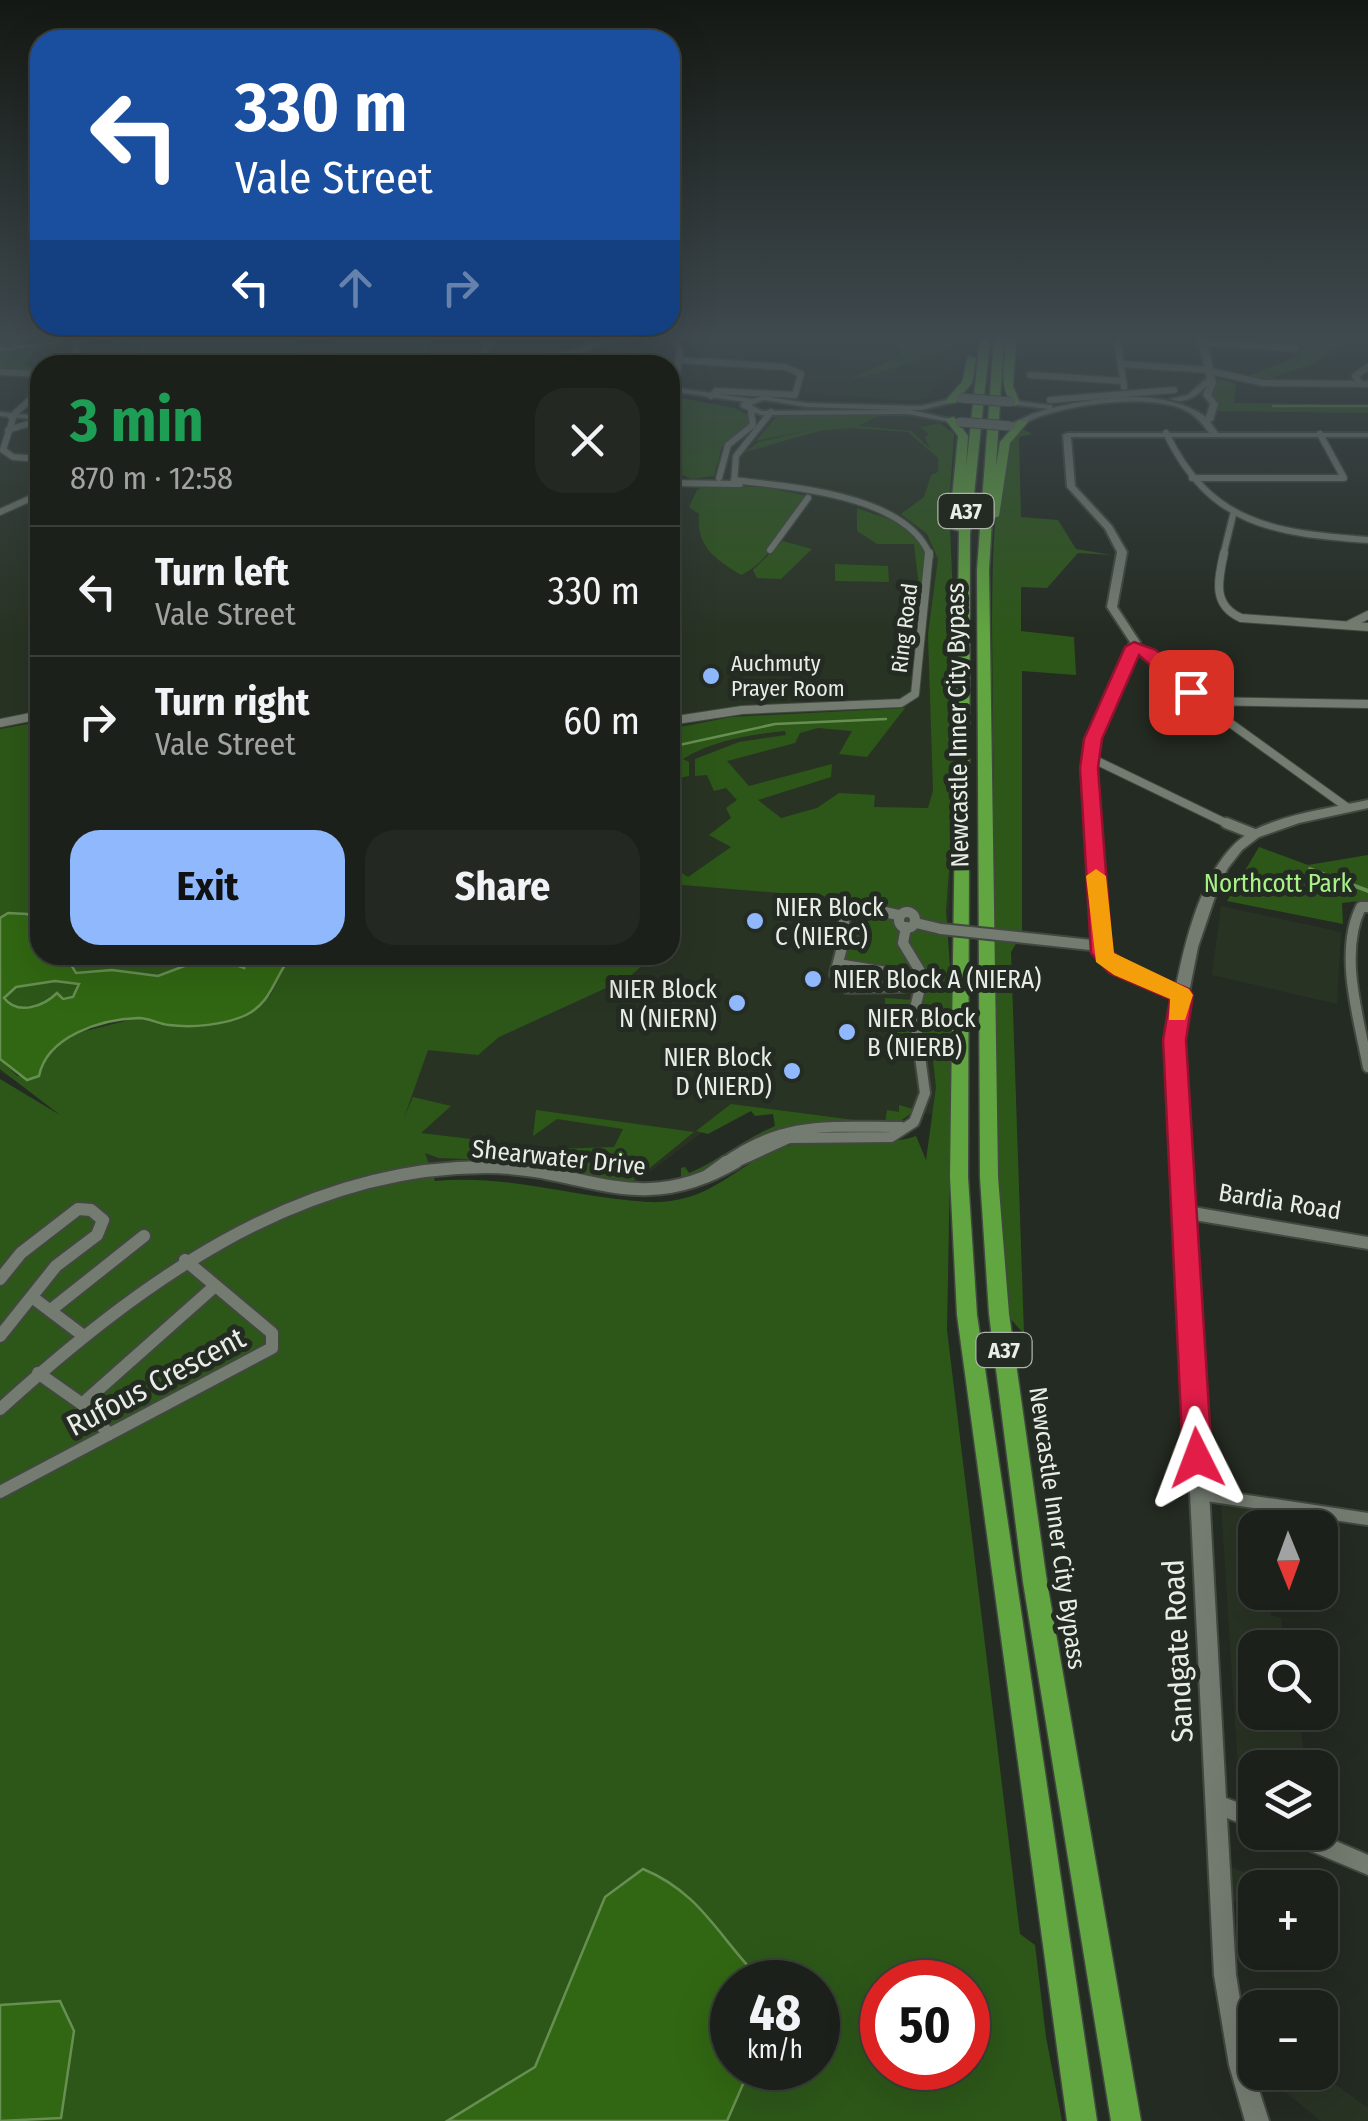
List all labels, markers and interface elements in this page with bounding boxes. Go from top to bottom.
text: 330 m [235,66,407,150]
icon: left [70,70,200,200]
text: Vale Street [235,151,433,205]
icon: left [223,260,278,315]
icon: ahead [328,260,383,315]
icon: right [433,260,488,315]
text: 3 min [70,385,204,457]
button: close [535,388,640,493]
text: 870 m · 12:58 [70,459,233,497]
road number: A37 [938,494,994,528]
text: Turn left [155,549,289,595]
icon: left [70,564,125,619]
text: 330 m [548,568,640,614]
street label: Ring Road [886,582,923,674]
street label: Newcastle Inner City Bypass [941,582,975,868]
text: Vale Street [155,595,296,633]
place label: Auchmuty Prayer Room [731,650,845,702]
pin [1149,650,1234,735]
marker: Auchmuty Prayer Room [700,665,722,687]
icon: arrive [1164,665,1219,720]
text: Turn right [155,679,309,725]
icon: right [70,694,125,749]
text: 60 m [563,698,640,744]
text: Vale Street [155,725,296,763]
button: Exit [70,830,345,945]
button: Share [365,830,640,945]
park label: Northcott Park [1204,869,1353,899]
place label: NIER Block C (NIERC) [775,893,884,952]
marker: NIER Block C (NIERC) [744,910,766,932]
place label: NIER Block A (NIERA) [833,965,1041,995]
marker: NIER Block A (NIERA) [802,968,824,990]
place label: NIER Block N (NIERN) [608,975,717,1034]
marker: NIER Block N (NIERN) [726,992,748,1014]
place label: NIER Block B (NIERB) [867,1004,976,1063]
marker: NIER Block B (NIERB) [836,1021,858,1043]
place label: NIER Block D (NIERD) [663,1043,772,1102]
marker: NIER Block D (NIERD) [781,1060,803,1082]
street label: Shearwater Drive [470,1134,647,1182]
street label: Bardia Road [1216,1178,1343,1226]
street label: Rufous Crescent [61,1320,252,1444]
road number: A37 [976,1333,1032,1367]
street label: Newcastle Inner City Bypass [1022,1385,1092,1671]
position arrow [1145,1406,1249,1510]
north arrow [1238,1510,1338,1610]
map controls [1238,1510,1338,2090]
street label: Sandgate Road [1155,1559,1201,1743]
button: search [1238,1630,1338,1730]
button: layers [1238,1750,1338,1850]
button: + [1238,1870,1338,1970]
speed limit sign: 50 [860,1960,990,2090]
text: 48 [749,1983,801,2043]
button: − [1238,1990,1338,2090]
text: km/h [747,2035,803,2065]

